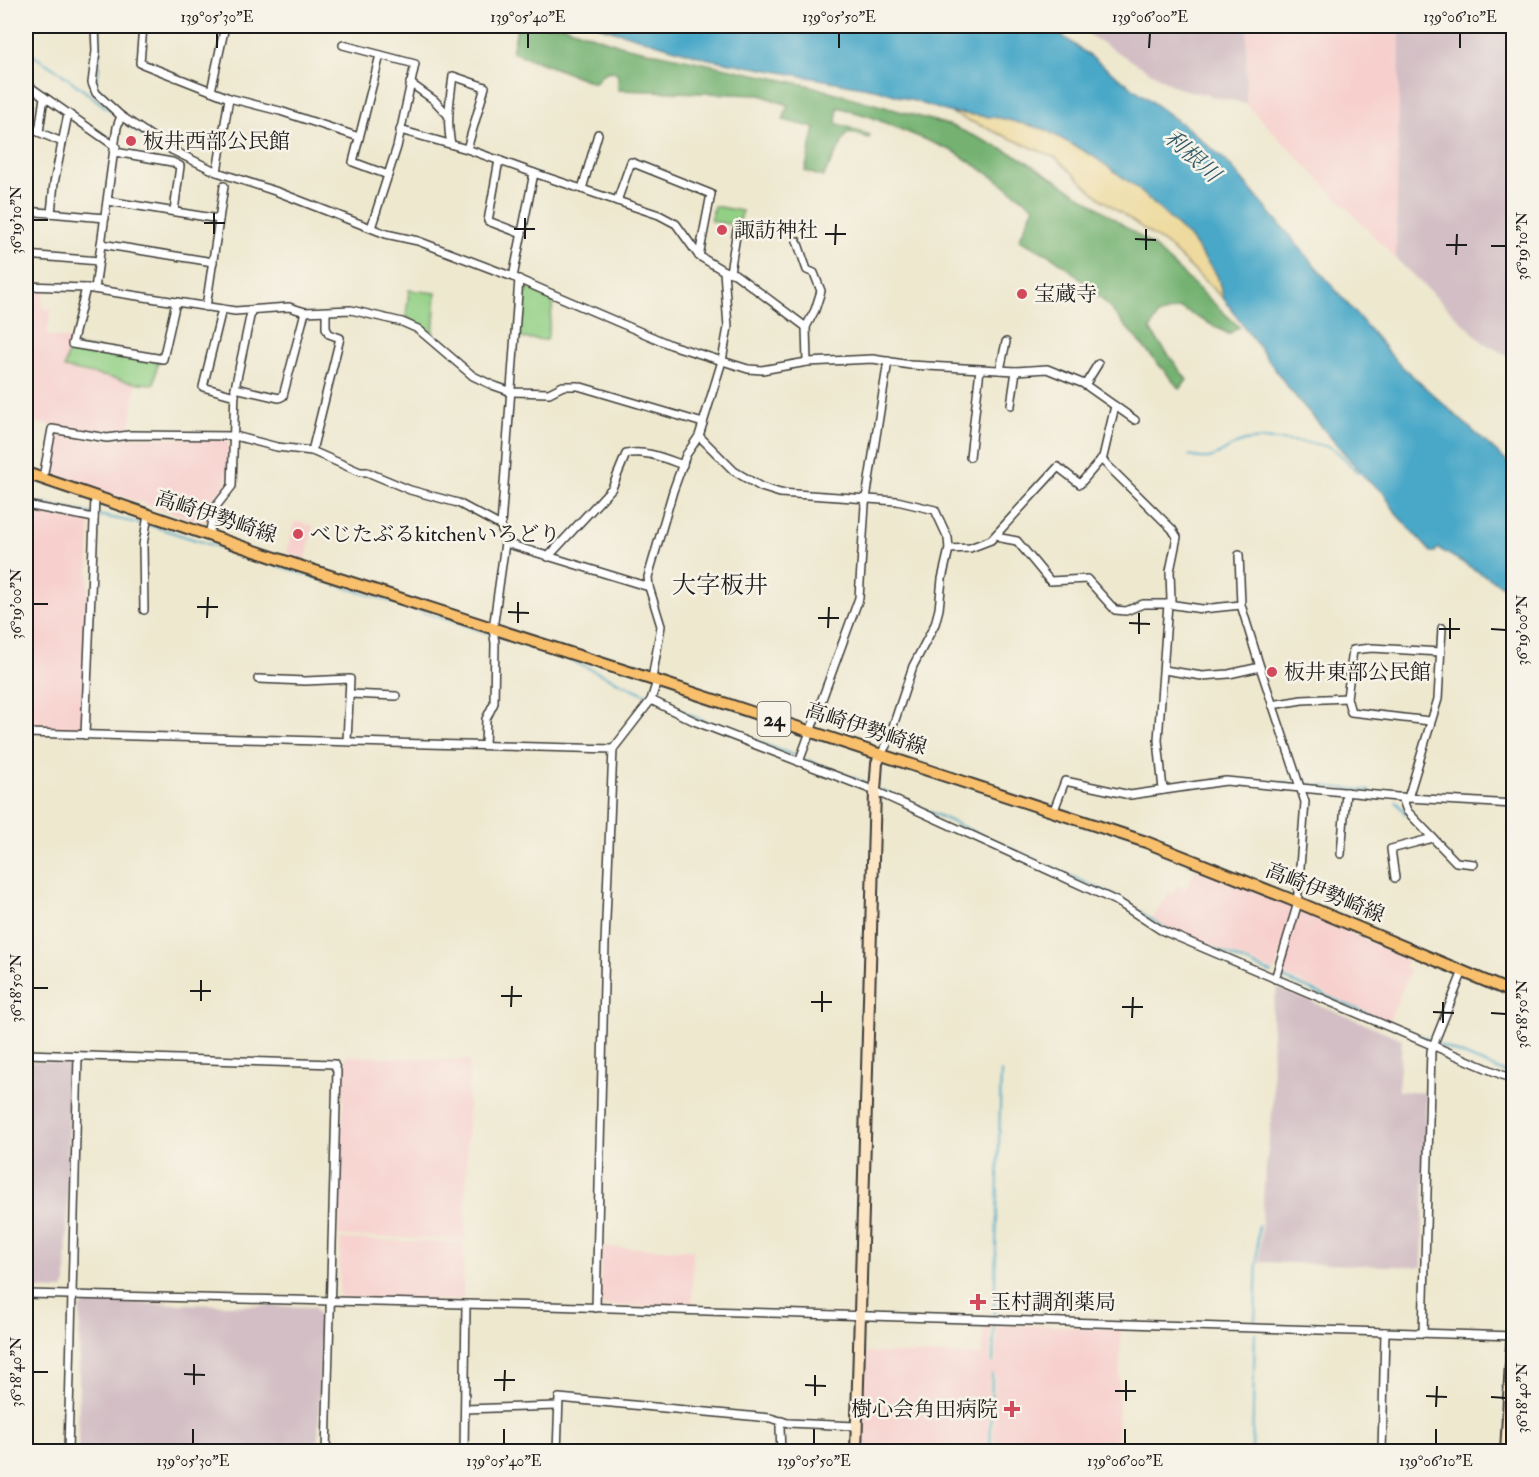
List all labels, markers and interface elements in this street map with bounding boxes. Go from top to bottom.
text: 139°05'30"E [180,8,254,27]
text: 139°05'40"E [490,8,566,27]
text: 139°05'50"E [802,8,876,27]
text: 139°06'00"E [1112,8,1188,27]
text: 139°06'10"E [1423,8,1497,27]
water label: 利根川 [1158,124,1227,190]
place label: 板井西部公民館 [143,128,290,155]
marker: 板井西部公民館 [124,134,138,148]
text: 36°19'10"N [7,185,26,254]
text: 36°19'10"N [1513,211,1532,280]
place label: 諏訪神社 [734,217,818,244]
marker: 諏訪神社 [715,223,729,237]
place label: 宝蔵寺 [1034,281,1097,308]
marker: 宝蔵寺 [1015,287,1029,301]
street label: 高崎伊勢崎線 [152,485,280,549]
place label: べじたぶるkitchenいろどり [310,521,560,548]
marker: べじたぶるkitchenいろどり [291,527,305,541]
text: 36°19'00"N [7,568,26,639]
district label: 大字板井 [672,570,768,601]
text: 36°19'00"N [1513,594,1532,665]
place label: 板井東部公民館 [1284,659,1431,686]
marker: 板井東部公民館 [1265,665,1279,679]
street label: 高崎伊勢崎線 [802,697,930,761]
road number: 24 [758,702,790,736]
street label: 高崎伊勢崎線 [1262,857,1388,929]
text: 36°18'50"N [7,953,26,1022]
text: 36°18'50"N [1513,979,1532,1048]
place label: 玉村調剤薬局 [990,1289,1116,1316]
marker: 玉村調剤薬局 [971,1295,985,1309]
text: 36°18'40"N [7,1336,26,1407]
text: 36°18'40"N [1513,1362,1532,1433]
place label: 樹心会角田病院 [851,1396,998,1423]
marker: 樹心会角田病院 [1003,1400,1021,1418]
text: 139°05'30"E [156,1452,230,1471]
text: 139°05'40"E [466,1452,542,1471]
text: 139°05'50"E [777,1452,851,1471]
text: 139°06'00"E [1087,1452,1163,1471]
text: 139°06'10"E [1399,1452,1473,1471]

